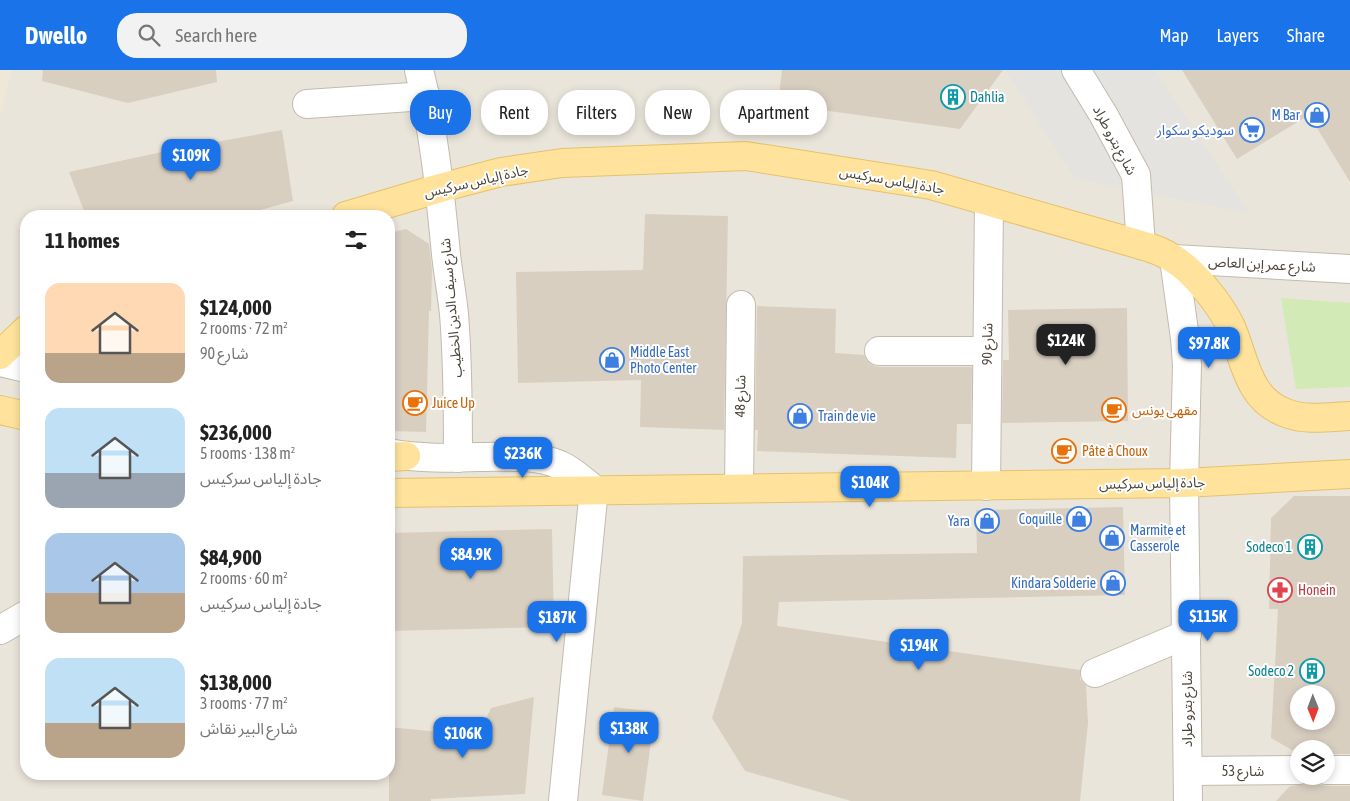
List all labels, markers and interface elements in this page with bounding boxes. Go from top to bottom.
search box [117,13,467,58]
icon: search [135,21,163,49]
text: Dwello [25,22,87,49]
text: Search here [175,24,257,46]
text: Map [1159,25,1188,46]
text: Layers [1216,25,1259,46]
text: Share [1287,25,1325,46]
building icon: Dahlia [940,84,966,110]
place label: Dahlia [970,89,1005,105]
chip: Buy [410,90,471,135]
chip: Rent [481,90,548,135]
chip: Filters [558,90,635,135]
chip: New [645,90,710,135]
chip: Apartment [720,90,827,135]
street label: شارع بترو طراد [1087,102,1140,179]
shop icon: M Bar [1304,102,1330,128]
place label: M Bar [1271,107,1301,123]
supermarket icon: سوديكو سكوار [1239,117,1265,143]
place label: سوديكو سكوار [1156,122,1234,139]
pin: $109K [156,138,226,181]
text: $109K [172,146,210,164]
street label: جادة إلياس سركيس [422,161,530,203]
street label: جادة إلياس سركيس [838,163,946,199]
icon: filters [342,226,370,254]
text: 11 homes [45,228,120,252]
street label: شارع سيف الدين الخطيب [437,237,468,378]
street label: شارع عمر إبن العاص [1208,253,1316,278]
text: $124,000 [200,295,272,319]
icon: home [85,303,145,363]
text: 2 rooms · 72 m² [200,319,288,337]
street label: شارع 90 [979,323,998,365]
pin: $124K [1031,324,1101,366]
pin: $97.8K [1168,326,1250,369]
text: $124K [1047,331,1085,349]
text: $97.8K [1189,334,1229,352]
text: شارع 90 [200,344,248,362]
place label: Middle East Photo Center [630,344,697,376]
shop icon: Middle East Photo Center [599,347,625,373]
street label: شارع 48 [732,375,751,417]
cafe icon: Juice Up [402,390,428,416]
place label: Juice Up [432,395,475,411]
cafe icon: مقهى يونس [1101,397,1127,423]
place label: مقهى يونس [1132,402,1198,419]
shop icon: Train de vie [787,403,813,429]
place label: Train de vie [818,408,876,424]
text: $236,000 [200,420,272,444]
icon: home [85,428,145,488]
pin: $236K [488,436,558,479]
cafe icon: Pâte à Choux [1051,438,1077,464]
place label: Pâte à Choux [1082,443,1148,459]
text: 5 rooms · 138 m² [200,444,295,462]
text: $236K [504,444,542,462]
pin: $104K [835,466,905,508]
text: جادة إلياس سركيس [200,469,322,487]
text: $104K [851,473,889,491]
street label: جادة إلياس سركيس [1099,474,1205,494]
shop icon: Coquille [1066,506,1092,532]
shop icon: Yara [974,508,1000,534]
place label: Coquille [1019,511,1062,527]
place label: Yara [948,513,970,529]
place label: Marmite et Casserole [1130,522,1186,554]
shop icon: Marmite et Casserole [1099,525,1125,551]
building icon: Sodeco 1 [1297,534,1323,560]
pin: $84.9K [430,538,512,580]
place label: Sodeco 1 [1246,539,1292,555]
text: $84,900 [200,545,262,569]
text: $84.9K [451,545,491,563]
icon: home [85,553,145,613]
text: 2 rooms · 60 m² [200,569,288,587]
shop icon: Kindara Solderie [1100,570,1126,596]
place label: Kindara Solderie [1011,575,1096,591]
pharmacy icon: Honein [1267,577,1293,603]
place label: Honein [1298,582,1336,598]
text: جادة إلياس سركيس [200,594,322,612]
pin: $187K [522,600,592,643]
pin: $115K [1173,600,1243,642]
text: $115K [1189,607,1227,625]
text: $187K [538,608,576,626]
pin: $194K [884,628,954,671]
text: $194K [900,636,938,654]
building icon: Sodeco 2 [1299,658,1325,684]
place label: Sodeco 2 [1248,663,1294,679]
text: $138,000 [200,670,272,694]
street label: شارع بترو طراد [1179,671,1198,747]
icon: home [85,678,145,738]
north arrow [1290,685,1335,730]
map controls [1290,685,1335,785]
text: 3 rooms · 77 m² [200,694,288,712]
pin: $138K [594,712,664,754]
pin: $106K [428,716,498,759]
text: شارع البير نقاش [200,719,298,737]
text: $138K [610,719,648,737]
text: $106K [444,724,482,742]
button: layers [1290,740,1335,785]
street label: شارع 53 [1222,763,1264,782]

